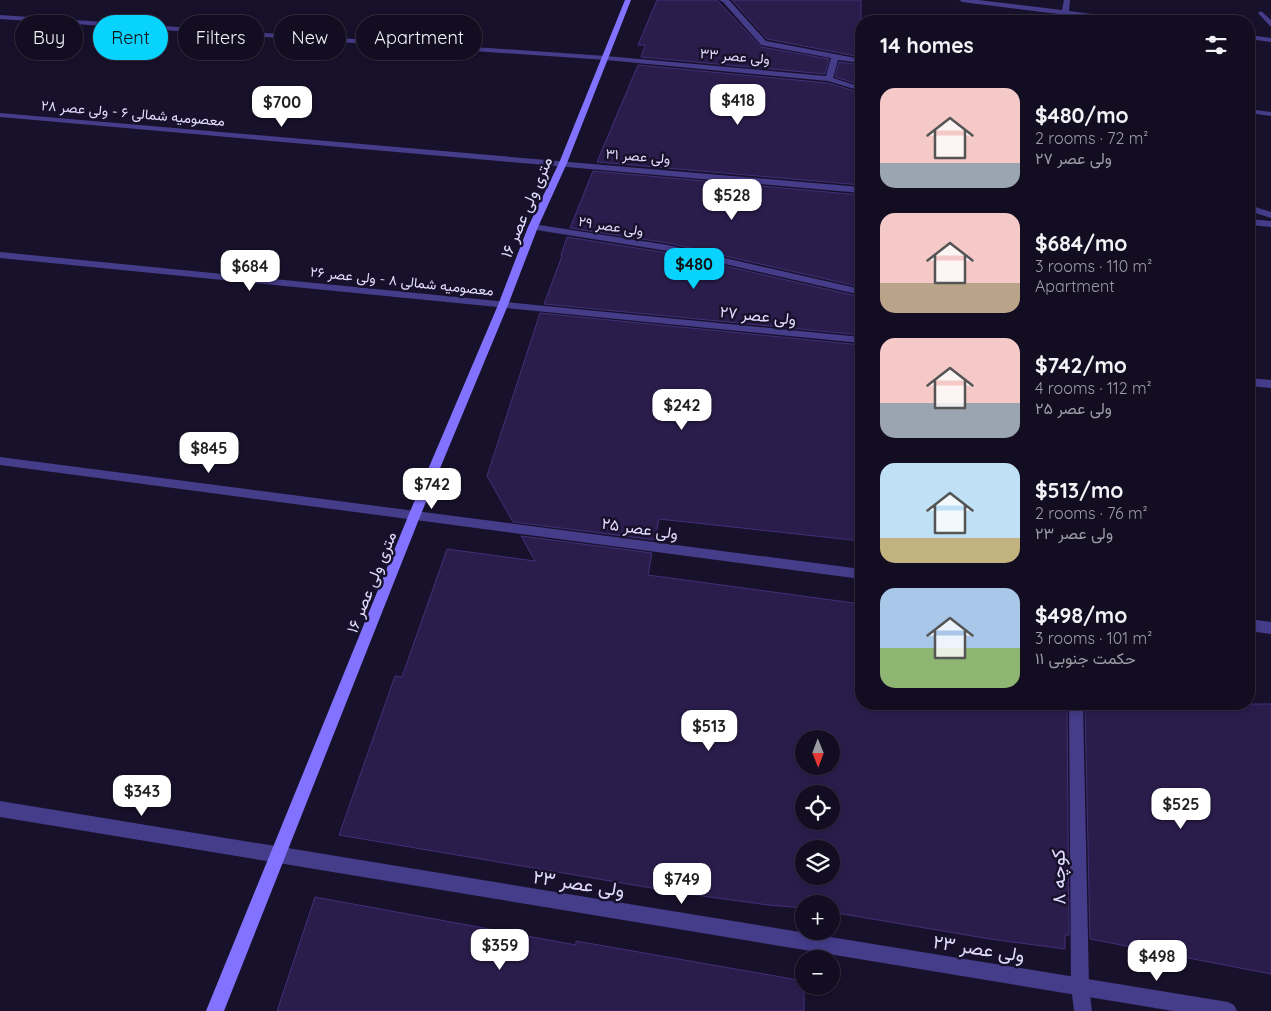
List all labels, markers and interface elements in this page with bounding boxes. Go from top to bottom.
chip: Buy [15,15,83,60]
chip: Rent [93,15,168,60]
chip: Filters [178,15,264,60]
chip: New [274,15,346,60]
chip: Apartment [356,15,482,60]
icon: filters [1202,31,1230,59]
text: 14 homes [880,32,974,58]
street label: ولی عصر ۳۳ [699,44,771,68]
pin: $418 [708,84,768,126]
pin: $700 [252,86,312,128]
text: $418 [721,90,755,110]
text: $700 [263,92,301,112]
street label: معصومیه شمالی ۶ - ولی عصر ۲۸ [40,96,226,130]
text: $480/mo [1035,102,1129,128]
icon: home [920,108,980,168]
text: 2 rooms · 72 m² [1035,128,1148,148]
street label: ولی عصر ۳۱ [605,144,671,168]
text: ولی عصر ۲۷ [1035,148,1112,168]
street label: ۱۶ متری ولی عصر [496,154,557,261]
pin: $528 [702,178,762,221]
text: $528 [714,185,750,205]
street label: ولی عصر ۲۹ [577,212,645,240]
text: $684/mo [1035,230,1127,256]
icon: home [920,233,980,293]
pin: $480 [664,248,724,290]
pin: $684 [220,250,280,292]
text: $480 [675,254,713,274]
text: $684 [232,256,268,276]
text: 3 rooms · 110 m² [1035,256,1152,276]
street label: معصومیه شمالی ۸ - ولی عصر ۲۶ [309,262,495,300]
text: Apartment [1035,276,1115,296]
street label: ولی عصر ۲۷ [719,301,797,330]
text: $742/mo [1035,352,1127,378]
icon: home [920,358,980,418]
text: 4 rooms · 112 m² [1035,378,1152,398]
pin: $242 [652,388,712,431]
text: $242 [663,395,701,415]
text: ولی عصر ۲۵ [1035,398,1112,418]
pin: $845 [179,432,239,474]
text: $845 [191,438,227,458]
pin: $742 [402,468,462,510]
text: $742 [414,474,450,494]
text: $513/mo [1035,477,1123,503]
icon: home [920,483,980,543]
text: 2 rooms · 76 m² [1035,503,1148,523]
street label: ولی عصر ۲۵ [600,513,679,544]
text: ولی عصر ۲۳ [1035,523,1113,543]
street label: ۱۶ متری ولی عصر [342,528,401,636]
text: $498/mo [1035,602,1127,628]
icon: home [920,608,980,668]
text: 3 rooms · 101 m² [1035,628,1152,648]
text: حکمت جنوبی ۱۱ [1035,648,1136,668]
pin: $513 [679,710,739,752]
text: $513 [692,716,726,736]
north arrow [795,730,840,775]
map controls [795,730,840,995]
pin: $343 [112,774,172,817]
text: $343 [124,781,160,801]
button: locate [795,785,840,830]
pin: $525 [1151,788,1211,830]
text: $525 [1162,794,1200,814]
button: layers [795,840,840,885]
street label: کوچه ۸ [1046,849,1072,905]
pin: $749 [652,862,712,905]
street label: ولی عصر ۲۳ [531,864,627,902]
text: $749 [664,869,700,889]
button: + [795,895,840,940]
pin: $359 [470,928,530,971]
street label: ولی عصر ۲۳ [931,929,1027,967]
text: $359 [482,935,518,955]
pin: $498 [1127,940,1187,982]
text: $498 [1139,946,1175,966]
button: − [795,950,840,995]

